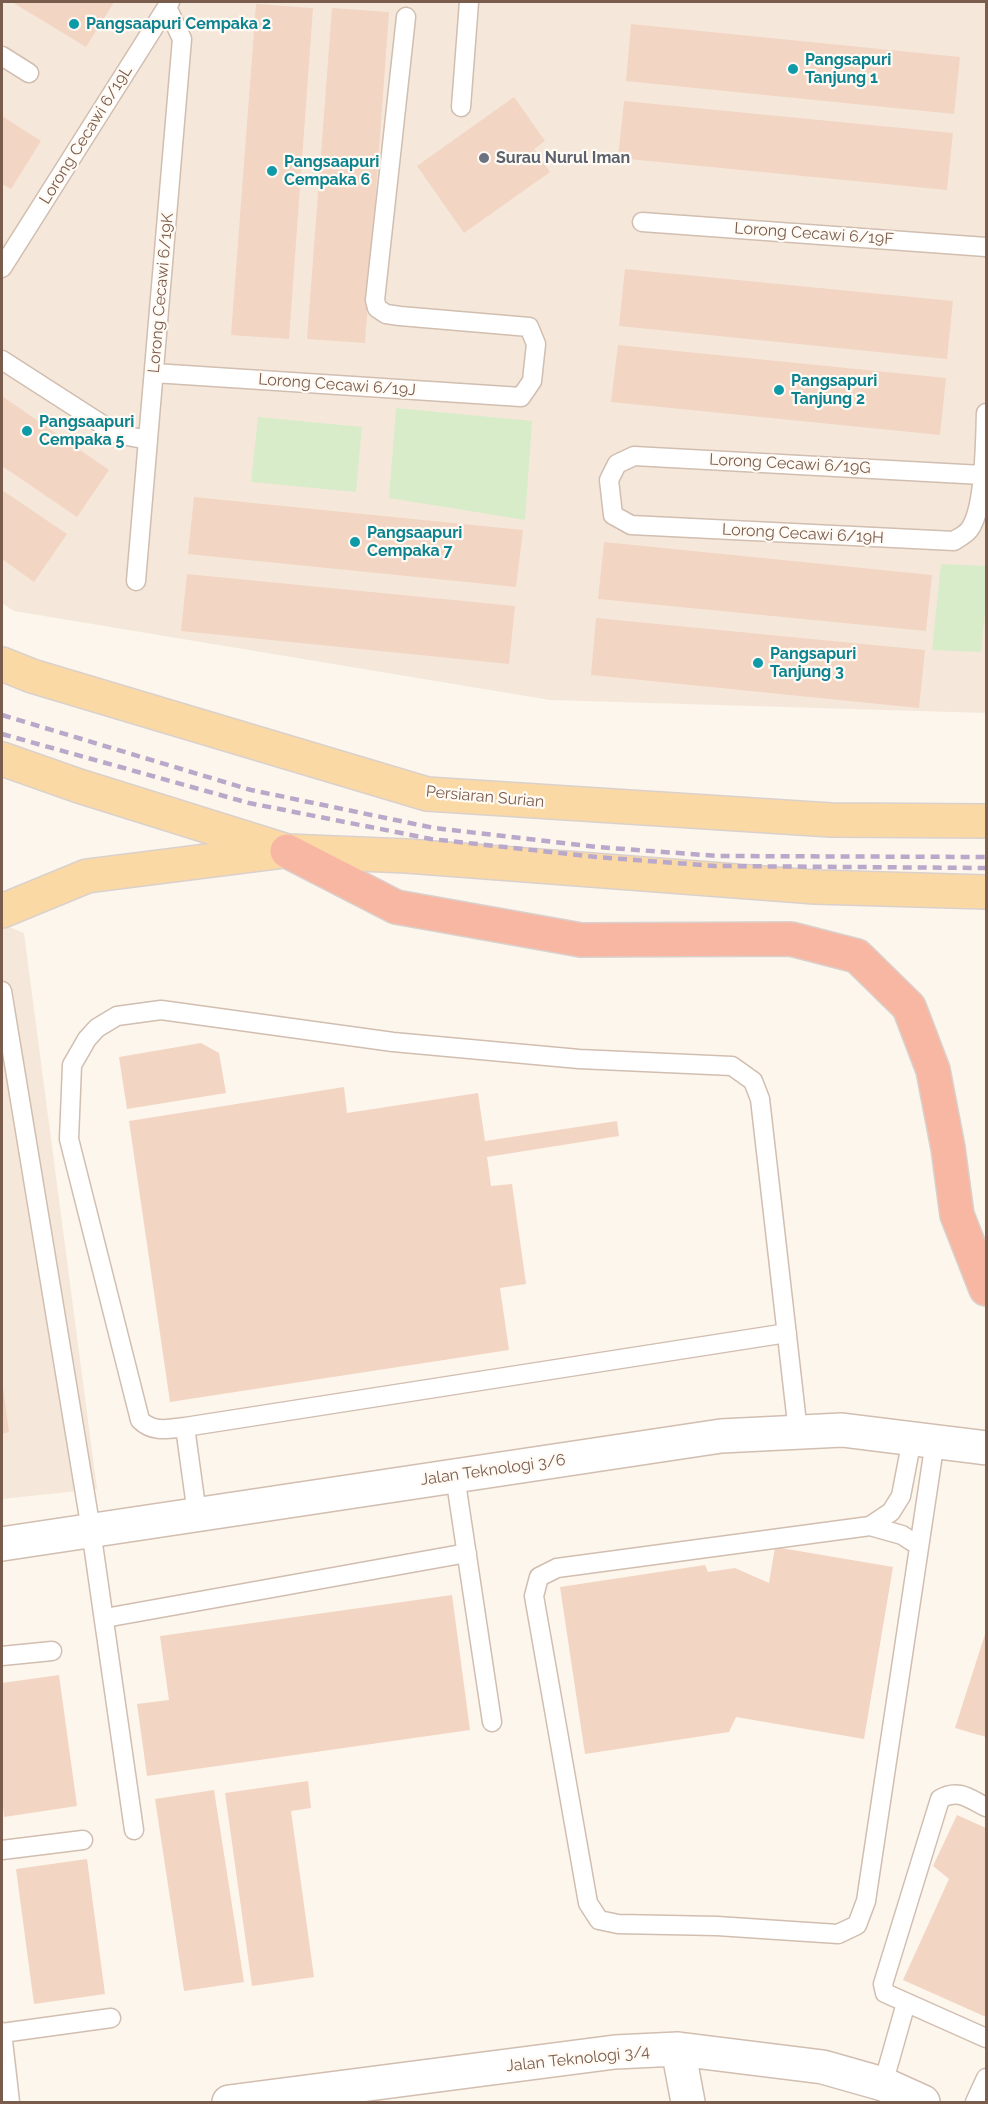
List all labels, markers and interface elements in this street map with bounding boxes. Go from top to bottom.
place label: Pangsaapuri Cempaka 2 [86,14,271,34]
marker: Pangsaapuri Cempaka 2 [67,17,81,31]
place label: Pangsapuri Tanjung 1 [805,50,891,88]
street label: Lorong Cecawi 6/19L [36,62,136,208]
marker: Pangsapuri Tanjung 1 [786,62,800,76]
place label: Surau Nurul Iman [496,148,630,168]
marker: Surau Nurul Iman [477,151,491,165]
place label: Pangsaapuri Cempaka 6 [284,152,379,190]
marker: Pangsaapuri Cempaka 6 [265,164,279,178]
street label: Lorong Cecawi 6/19K [144,212,178,374]
street label: Lorong Cecawi 6/19F [734,219,894,249]
street label: Lorong Cecawi 6/19J [258,370,416,400]
place label: Pangsapuri Tanjung 2 [791,371,877,409]
marker: Pangsapuri Tanjung 2 [772,383,786,397]
place label: Pangsaapuri Cempaka 5 [39,412,134,450]
marker: Pangsaapuri Cempaka 5 [20,424,34,438]
street label: Lorong Cecawi 6/19G [709,450,871,478]
street label: Lorong Cecawi 6/19H [722,520,884,548]
place label: Pangsaapuri Cempaka 7 [367,523,462,561]
marker: Pangsaapuri Cempaka 7 [348,535,362,549]
place label: Pangsapuri Tanjung 3 [770,644,856,682]
marker: Pangsapuri Tanjung 3 [751,656,765,670]
street label: Persiaran Surian [425,782,545,812]
street label: Jalan Teknologi 3/6 [419,1450,567,1490]
street label: Jalan Teknologi 3/4 [505,2042,651,2076]

